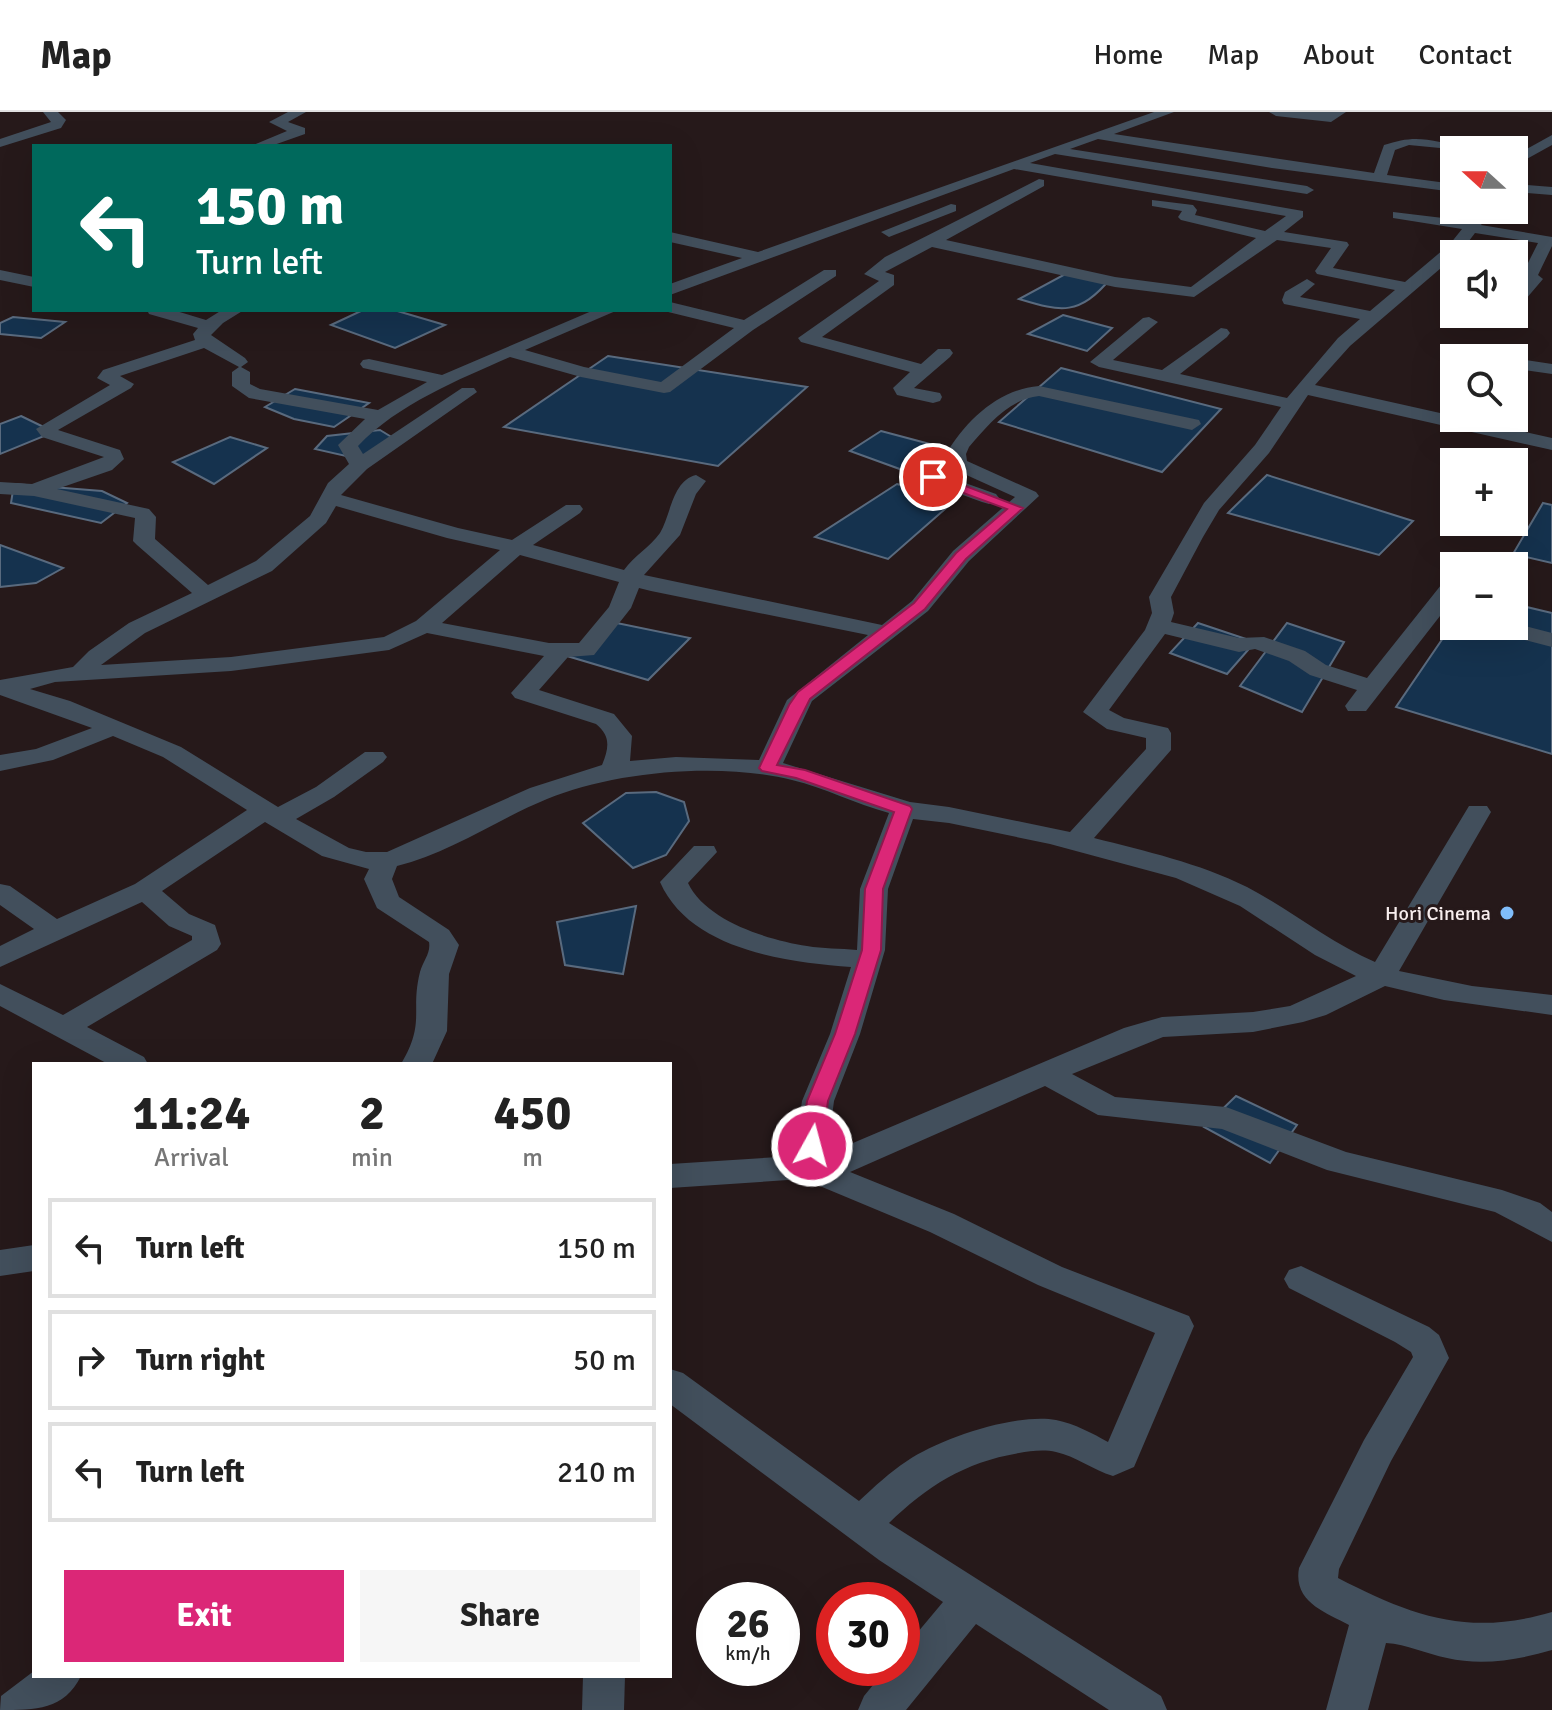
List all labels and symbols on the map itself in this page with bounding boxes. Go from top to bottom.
north arrow [1440,136,1528,224]
pin [899,443,967,511]
place label: Hori Cinema [1385,901,1491,926]
marker: Hori Cinema [1498,904,1516,922]
position arrow [770,1104,854,1188]
speed limit sign: 30 [816,1582,920,1686]

